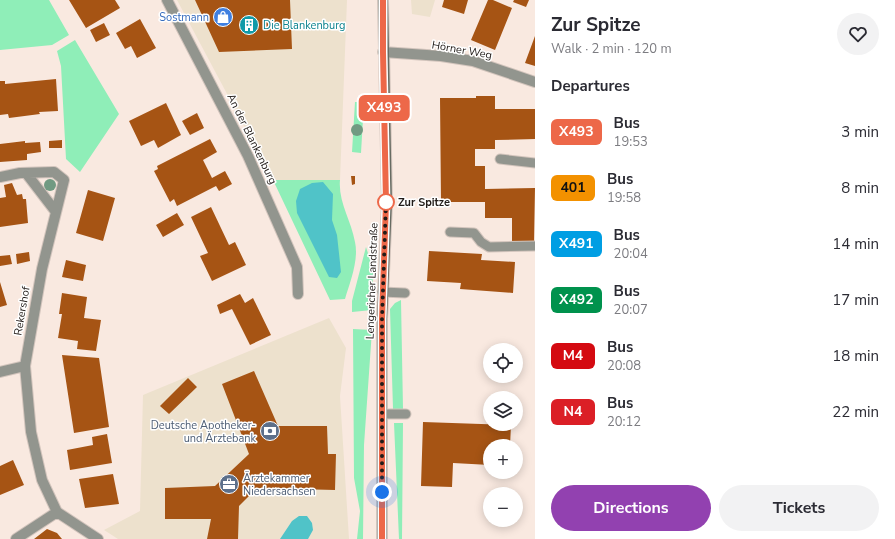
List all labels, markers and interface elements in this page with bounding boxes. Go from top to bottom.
shop icon: Sostmann [212,6,234,28]
place label: Sostmann [159,10,209,25]
text: Zur Spitze [551,12,641,38]
button: heart [837,13,879,55]
building icon: Die Blankenburg [238,14,260,36]
place label: Die Blankenburg [263,18,346,33]
street label: Hörner Weg [431,37,493,63]
text: Walk · 2 min · 120 m [551,40,672,58]
text: Departures [551,76,630,96]
street label: An der Blankenburg [224,91,280,187]
line badge: X493 [356,95,412,121]
text: X493 [367,98,401,117]
text: Bus [614,113,640,133]
text: X493 [559,122,594,141]
text: 3 min [841,122,879,142]
text: 19:53 [614,133,648,151]
text: Bus [607,169,633,189]
text: 401 [560,178,586,197]
text: 8 min [841,178,879,198]
text: 19:58 [607,189,641,207]
marker: Zur Spitze [377,193,395,211]
place label: Zur Spitze [398,195,450,210]
street label: Lengericher Landstraße [362,222,382,340]
text: Bus [614,225,640,245]
text: X491 [559,234,594,253]
text: 14 min [832,234,879,254]
text: 20:04 [614,245,648,263]
text: Bus [614,281,640,301]
street label: Rekershof [10,285,34,337]
text: X492 [559,290,594,309]
text: 17 min [832,290,879,310]
text: 20:07 [614,301,648,319]
text: Bus [607,337,633,357]
map controls [483,343,523,527]
button: locate [483,343,523,383]
text: M4 [563,346,583,365]
text: 18 min [832,346,879,366]
text: 20:08 [607,357,641,375]
button: layers [483,391,523,431]
text: Bus [607,393,633,413]
text: N4 [564,402,582,421]
text: 22 min [832,402,879,422]
text: 20:12 [607,413,641,431]
place label: Deutsche Apotheker- und Ärztebank [151,418,256,446]
bank icon: Deutsche Apotheker- und Ärztebank [259,420,281,442]
button: + [483,439,523,479]
place label: Ärztekammer Niedersachsen [243,471,316,499]
office icon: Ärztekammer Niedersachsen [218,473,240,495]
your location [372,482,392,502]
button: Directions [551,485,711,531]
button: Tickets [719,485,879,531]
button: − [483,487,523,527]

